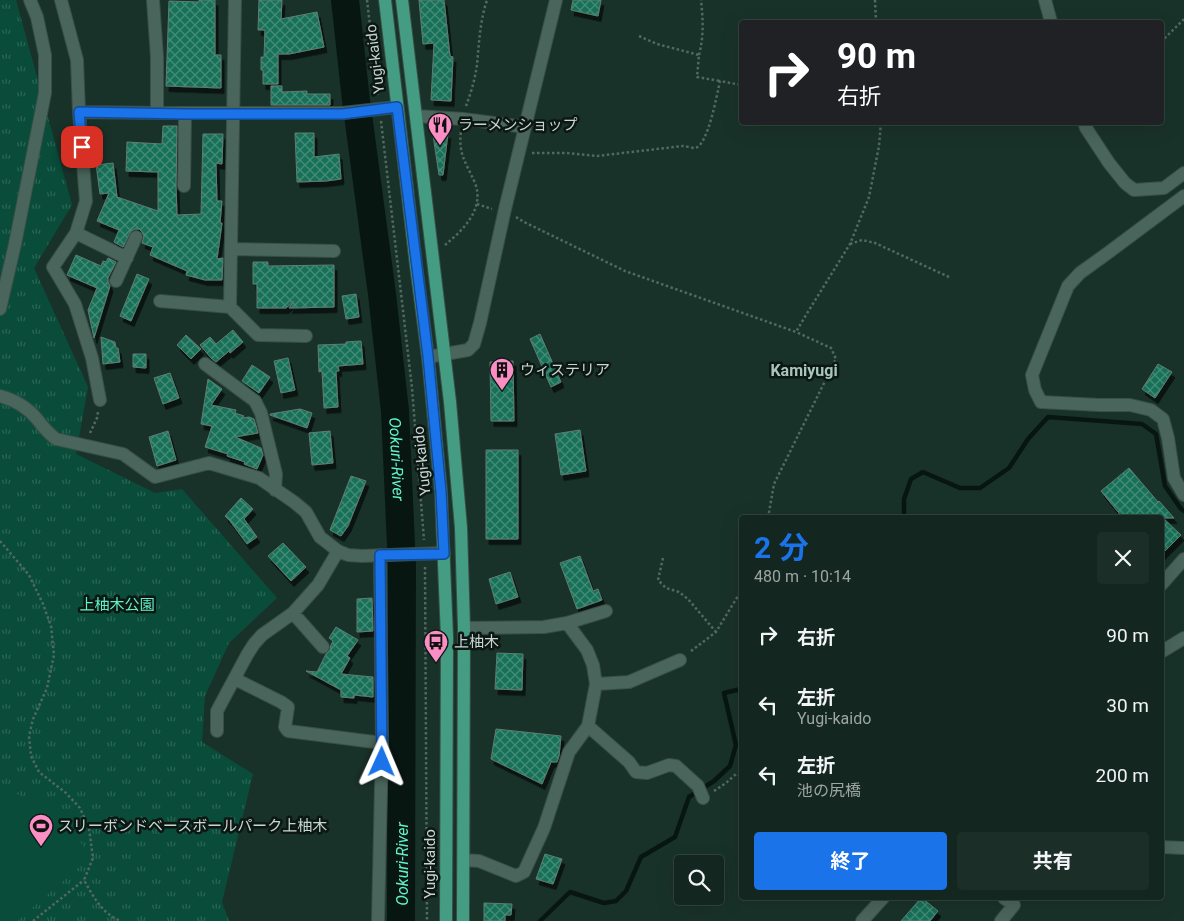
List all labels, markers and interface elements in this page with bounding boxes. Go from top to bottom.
street label: Yugi-kaido [362,23,388,95]
text: 90 m [837,36,916,77]
icon: right [754,40,819,105]
text: 右折 [837,84,881,109]
restaurant icon: ラーメンショップ [427,112,453,146]
place label: ラーメンショップ [458,116,577,134]
pin [61,126,103,168]
icon: arrive [68,133,96,161]
building icon: ウィステリア [489,357,515,391]
place label: ウィステリア [520,361,610,379]
district label: Kamiyugi [770,361,838,380]
water label: Ookuri-River [385,417,408,502]
street label: Yugi-kaido [409,425,435,497]
text: 2 分 [754,530,809,565]
button: close [1097,532,1149,584]
text: 480 m · 10:14 [754,567,851,586]
park label: 上柚木公園 [79,596,155,614]
icon: right [754,621,782,649]
text: 90 m [1106,624,1149,647]
text: 右折 [797,626,835,649]
bus stop icon: 上柚木 [423,629,449,663]
place label: 上柚木 [454,633,499,651]
text: 左折 [797,686,835,709]
icon: left [754,691,782,719]
text: 30 m [1106,694,1149,717]
text: Yugi-kaido [797,709,871,728]
position arrow [355,735,407,787]
text: 左折 [797,754,835,777]
icon: left [754,761,782,789]
text: 200 m [1096,764,1149,787]
text: 池の尻橋 [797,781,861,800]
sports icon: スリーボンドベースボールパーク上柚木 [28,813,54,847]
place label: スリーボンドベースボールパーク上柚木 [58,817,327,835]
water label: Ookuri-River [393,822,412,906]
street label: Yugi-kaido [421,829,439,899]
button: 終了 [754,832,947,890]
button: 共有 [957,832,1149,890]
map controls [674,855,724,905]
button: search [674,855,724,905]

